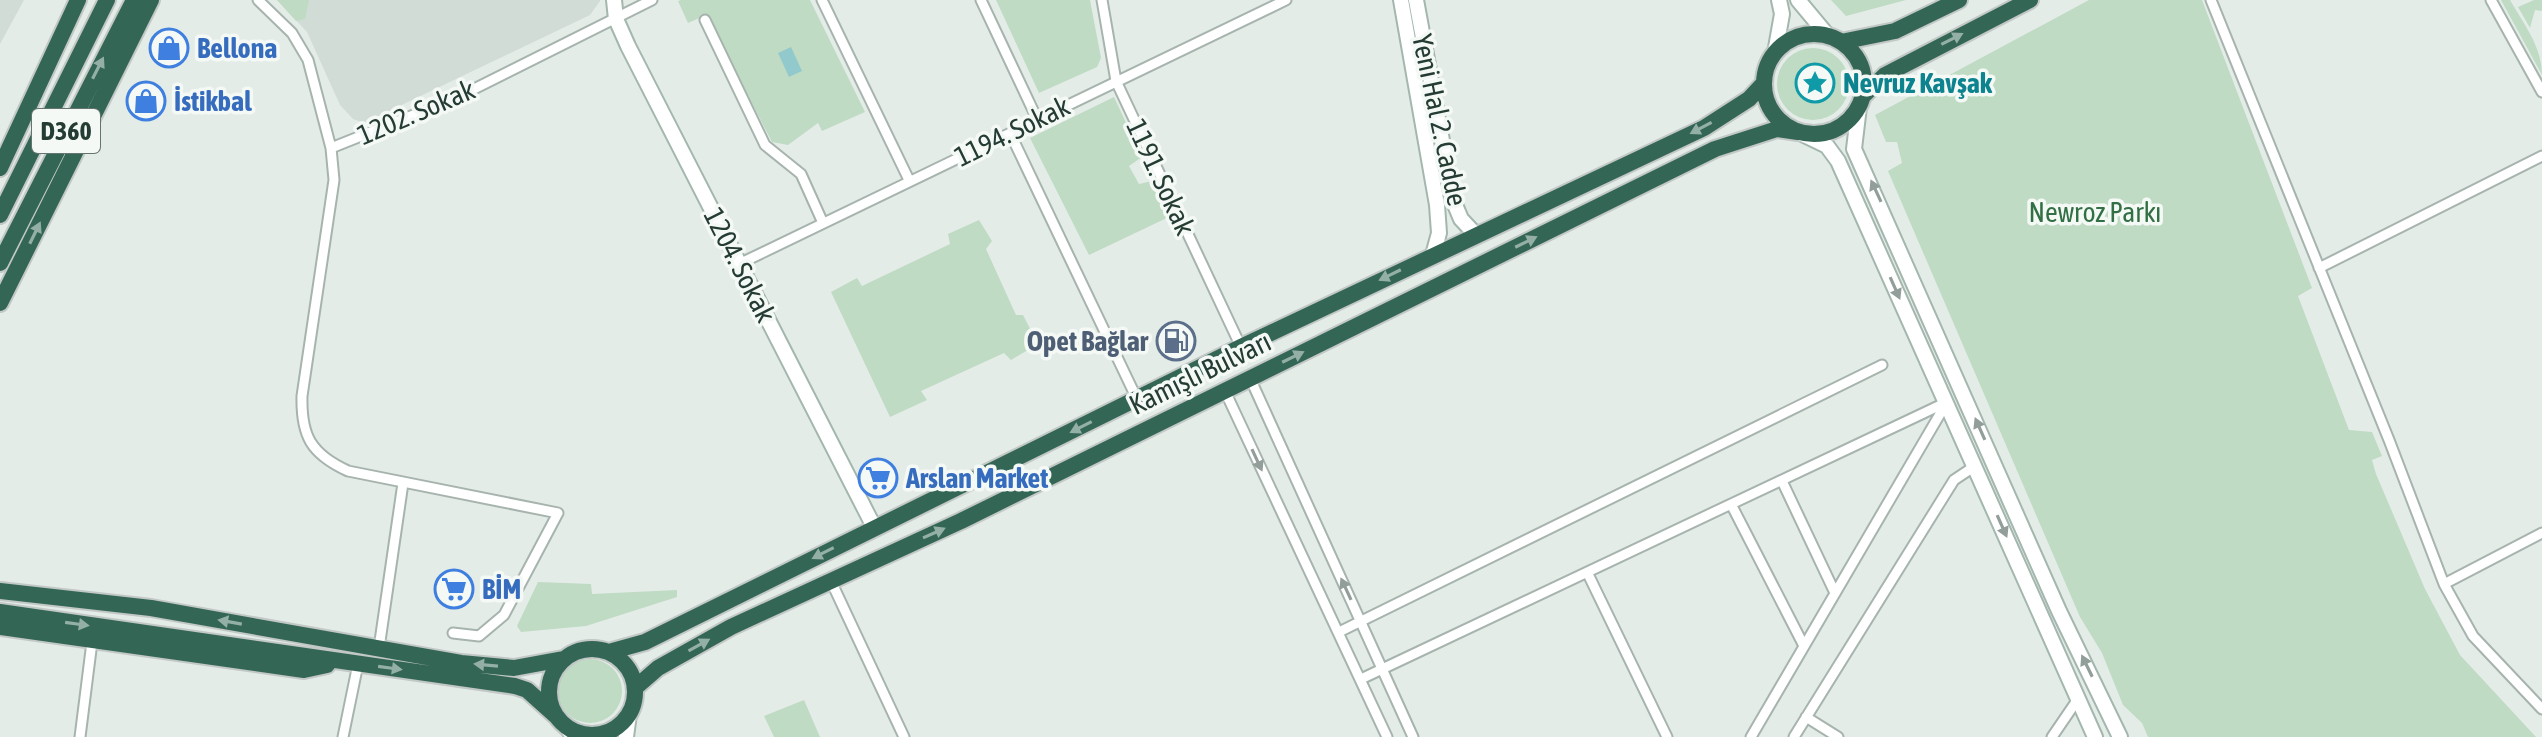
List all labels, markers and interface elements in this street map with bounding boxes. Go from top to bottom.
shop icon: Bellona [148,27,190,69]
street label: Yeni Hal 2. Cadde [1406,31,1474,209]
place label: Bellona [197,32,277,64]
one-way arrow [1940,33,1963,46]
one-way arrow [91,57,105,80]
place icon: Nevruz Kavşak [1794,62,1836,104]
place label: Nevruz Kavşak [1843,67,1993,99]
street label: 1202. Sokak [353,73,479,151]
shop icon: İstikbal [125,80,167,122]
place label: İstikbal [174,85,252,117]
street label: 1194. Sokak [949,89,1075,173]
road number: D360 [32,109,100,153]
street label: 1191. Sokak [1120,114,1202,240]
one-way arrow [1690,122,1713,135]
one-way arrow [1869,180,1883,203]
park label: Newroz Parkı [2028,196,2162,228]
street label: 1204. Sokak [698,202,782,328]
one-way arrow [28,221,41,244]
one-way arrow [1515,236,1538,249]
one-way arrow [1378,268,1402,282]
one-way arrow [1889,277,1902,300]
fuel station icon: Opet Bağlar [1155,320,1197,362]
place label: Opet Bağlar [1027,325,1149,357]
street label: Kamışlı Bulvarı [1124,325,1276,421]
one-way arrow [1282,350,1305,364]
one-way arrow [1974,417,1987,441]
one-way arrow [1070,420,1093,433]
one-way arrow [1250,448,1264,471]
supermarket icon: Arslan Market [857,457,899,499]
place label: Arslan Market [905,462,1048,494]
one-way arrow [1995,514,2008,538]
one-way arrow [922,526,946,540]
one-way arrow [811,547,834,560]
supermarket icon: BİM [433,568,475,610]
place label: BİM [482,573,521,605]
one-way arrow [1340,578,1353,601]
one-way arrow [217,616,242,628]
one-way arrow [65,618,90,631]
one-way arrow [688,638,711,652]
one-way arrow [2080,655,2094,678]
one-way arrow [473,659,498,672]
one-way arrow [378,662,403,675]

